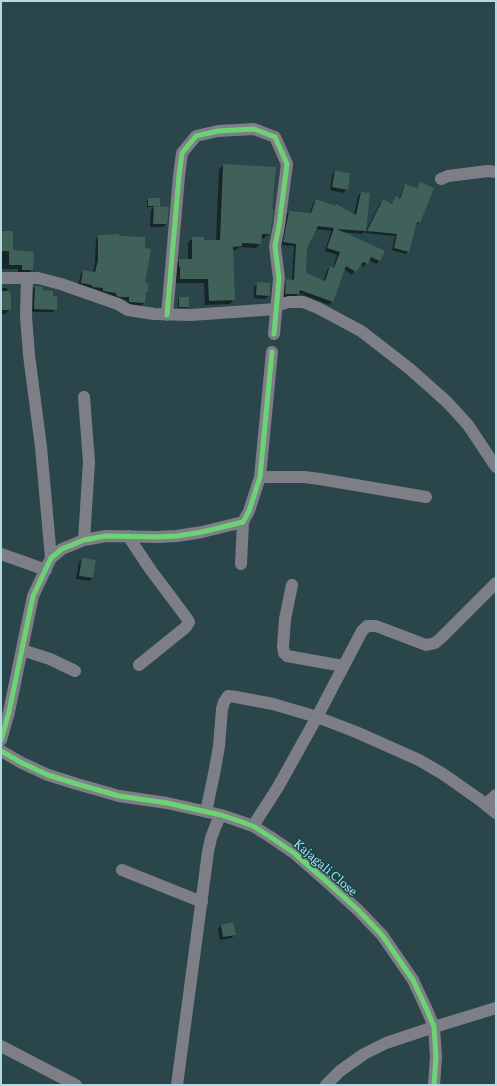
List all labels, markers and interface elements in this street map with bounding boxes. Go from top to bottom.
street label: Kajagali Close [290,837,360,899]

